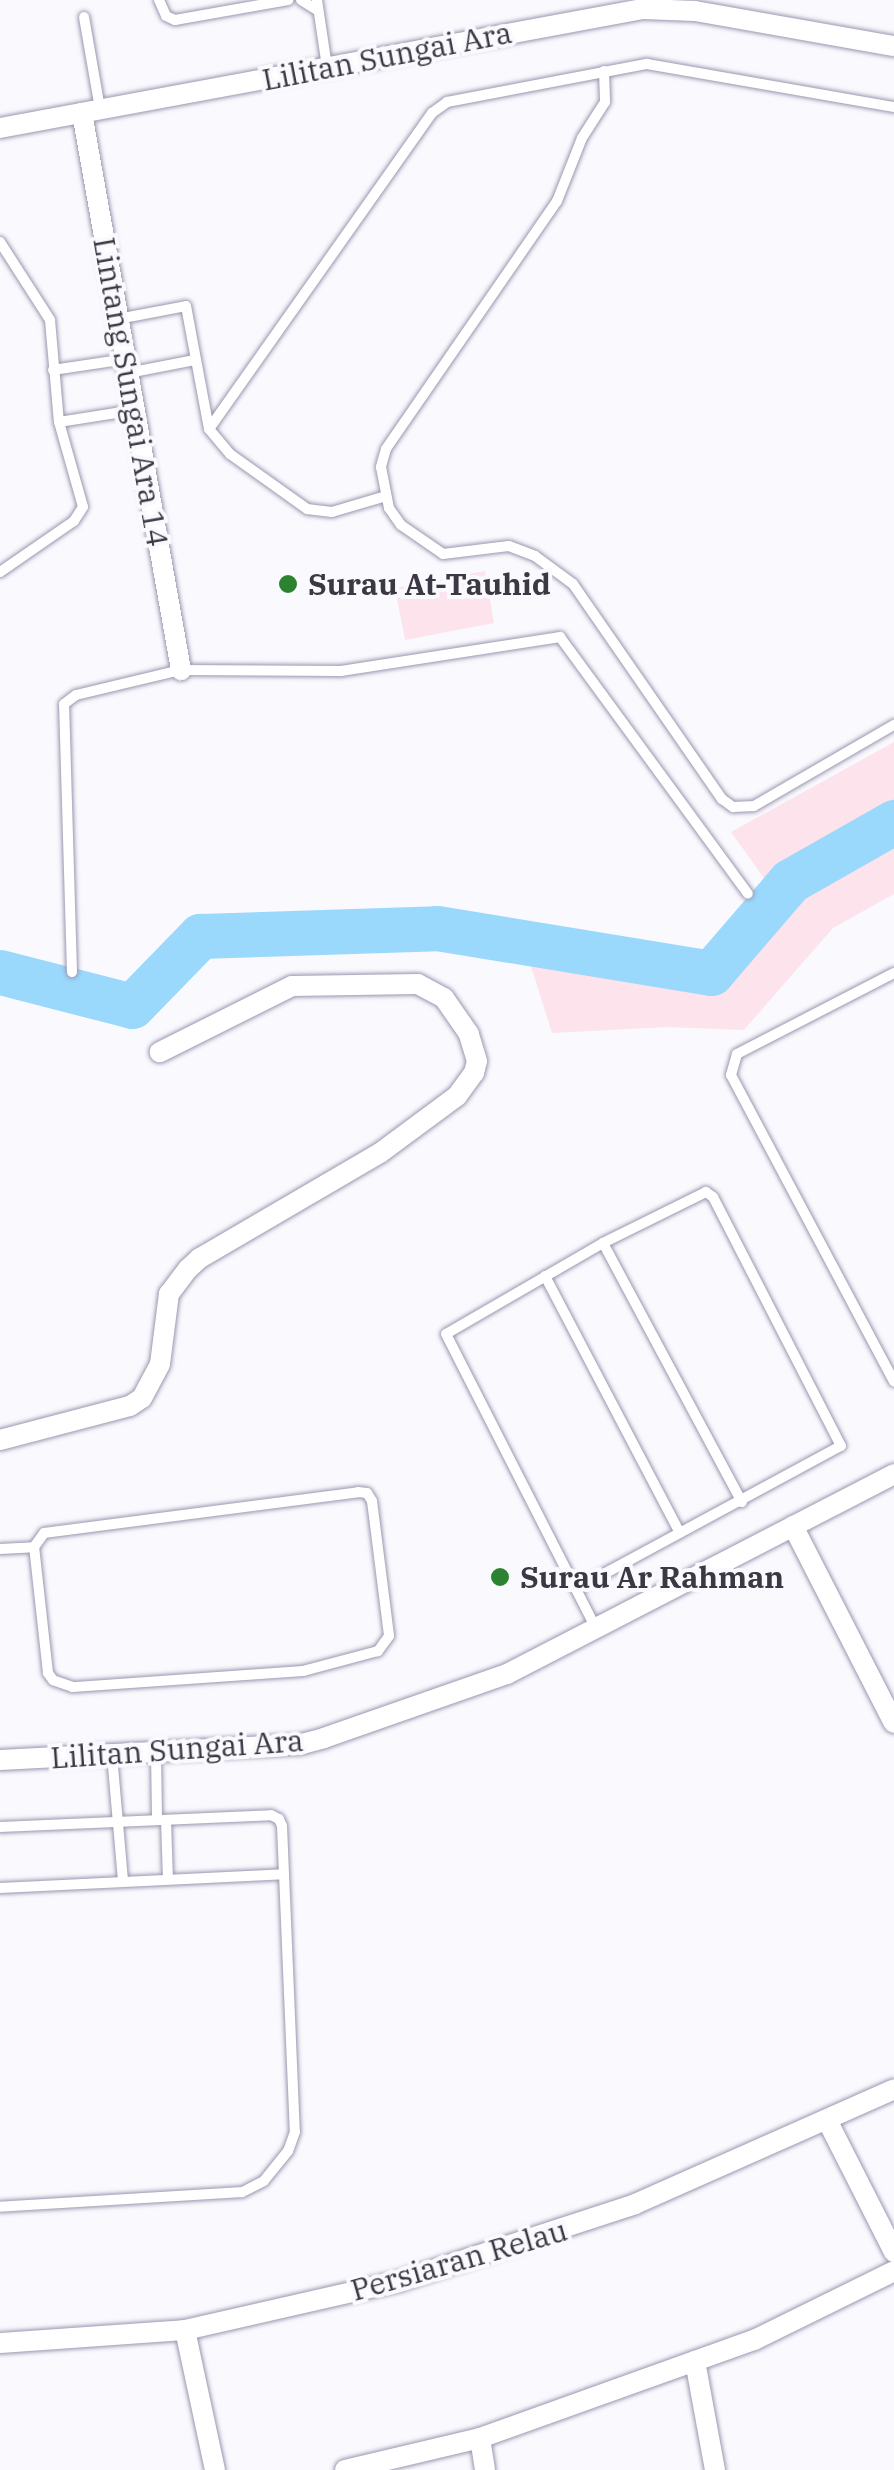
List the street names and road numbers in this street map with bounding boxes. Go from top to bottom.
street label: Lilitan Sungai Ara [259,14,515,98]
street label: Lintang Sungai Ara 14 [86,235,176,549]
street label: Lilitan Sungai Ara [49,1722,305,1776]
street label: Persiaran Relau [347,2212,571,2308]

